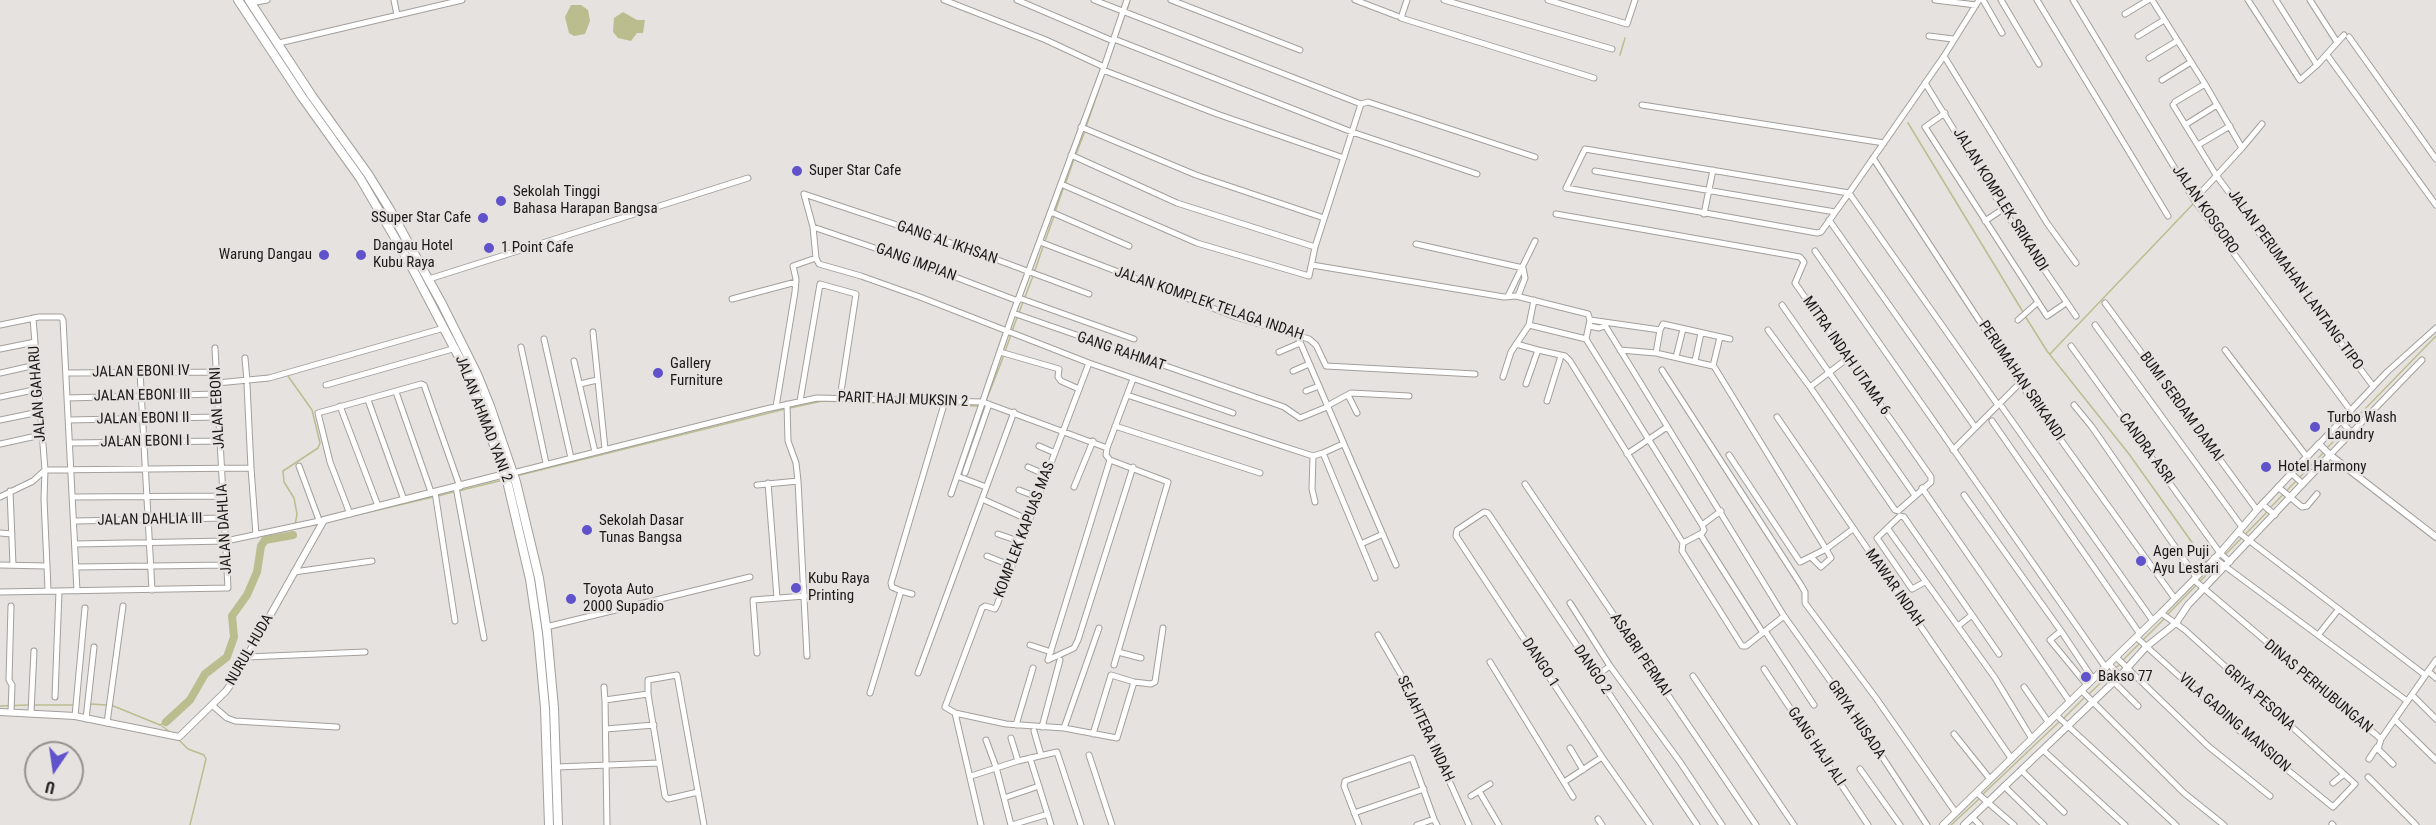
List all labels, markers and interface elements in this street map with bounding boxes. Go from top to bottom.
street label: JALAN KOMPLEK SRIKANDI [1949,125,2051,275]
place label: Super Star Cafe [809,162,901,180]
street label: JALAN KOSGORO [2168,162,2242,258]
marker: Super Star Cafe [790,164,804,178]
place label: Sekolah Tinggi Bahasa Harapan Bangsa [513,183,658,218]
street label: JALAN PERUMAHAN LANTANG TIPO [2223,186,2367,374]
marker: Sekolah Tinggi Bahasa Harapan Bangsa [494,194,508,208]
place label: SSuper Star Cafe [371,209,471,227]
marker: SSuper Star Cafe [476,211,490,225]
street label: GANG AL IKHSAN [894,217,1000,269]
place label: Dangau Hotel Kubu Raya [373,237,453,272]
place label: 1 Point Cafe [501,239,573,257]
street label: GANG IMPIAN [873,240,959,286]
marker: 1 Point Cafe [482,241,496,255]
place label: Warung Dangau [219,246,312,264]
marker: Warung Dangau [317,248,331,262]
marker: Dangau Hotel Kubu Raya [354,248,368,262]
street label: JALAN KOMPLEK TELAGA INDAH [1112,263,1306,345]
street label: MITRA INDAH UTAMA 6 [1798,293,1894,419]
street label: PERUMAHAN SRIKANDI [1974,318,2068,444]
street label: GANG RAHMAT [1075,329,1167,375]
street label: JALAN GAHARU [26,345,50,443]
street label: BUMI SERDAM DAMAI [2135,349,2227,465]
street label: JALAN AHMAD YANI 2 [451,353,515,485]
place label: Gallery Furniture [670,355,723,390]
street label: JALAN EBONI IV [92,362,190,382]
marker: Gallery Furniture [651,366,665,380]
street label: JALAN EBONI [207,367,229,449]
street label: JALAN EBONI III [93,386,191,406]
street label: PARIT HAJI MUKSIN 2 [837,389,969,411]
street label: JALAN EBONI II [96,409,190,429]
place label: Turbo Wash Laundry [2327,409,2397,444]
street label: CANDRA ASRI [2114,410,2178,488]
marker: Turbo Wash Laundry [2308,420,2322,434]
street label: JALAN EBONI I [100,432,190,452]
place label: Hotel Harmony [2278,458,2367,476]
street label: KOMPLEK KAPUAS MAS [991,460,1059,600]
marker: Hotel Harmony [2259,460,2273,474]
street label: JALAN DAHLIA [214,483,236,575]
street label: JALAN DAHLIA III [97,510,203,530]
place label: Sekolah Dasar Tunas Bangsa [599,512,684,547]
marker: Sekolah Dasar Tunas Bangsa [580,523,594,537]
place label: Agen Puji Ayu Lestari [2153,543,2219,578]
street label: MAWAR INDAH [1861,546,1927,630]
marker: Agen Puji Ayu Lestari [2134,554,2148,568]
place label: Kubu Raya Printing [808,570,870,605]
place label: Toyota Auto 2000 Supadio [583,581,664,616]
marker: Kubu Raya Printing [789,581,803,595]
marker: Toyota Auto 2000 Supadio [564,592,578,606]
street label: ASABRI PERMAI [1606,610,1674,700]
street label: NURUL HUDA [222,611,278,689]
street label: DANGO 1 [1517,635,1563,691]
street label: DINAS PERHUBUNGAN [2260,636,2376,738]
street label: DANGO 2 [1569,642,1615,698]
street label: GRIYA PESONA [2219,661,2299,735]
place label: Bakso 77 [2098,668,2153,686]
marker: Bakso 77 [2079,670,2093,684]
street label: VILA GADING MANSION [2174,670,2294,776]
street label: SEJAHTERA INDAH [1393,673,1457,785]
street label: GRIYA HUSADA [1823,677,1889,763]
street label: GANG HAJI ALI [1783,704,1849,790]
north arrow [24,741,84,801]
text: U [44,777,57,797]

